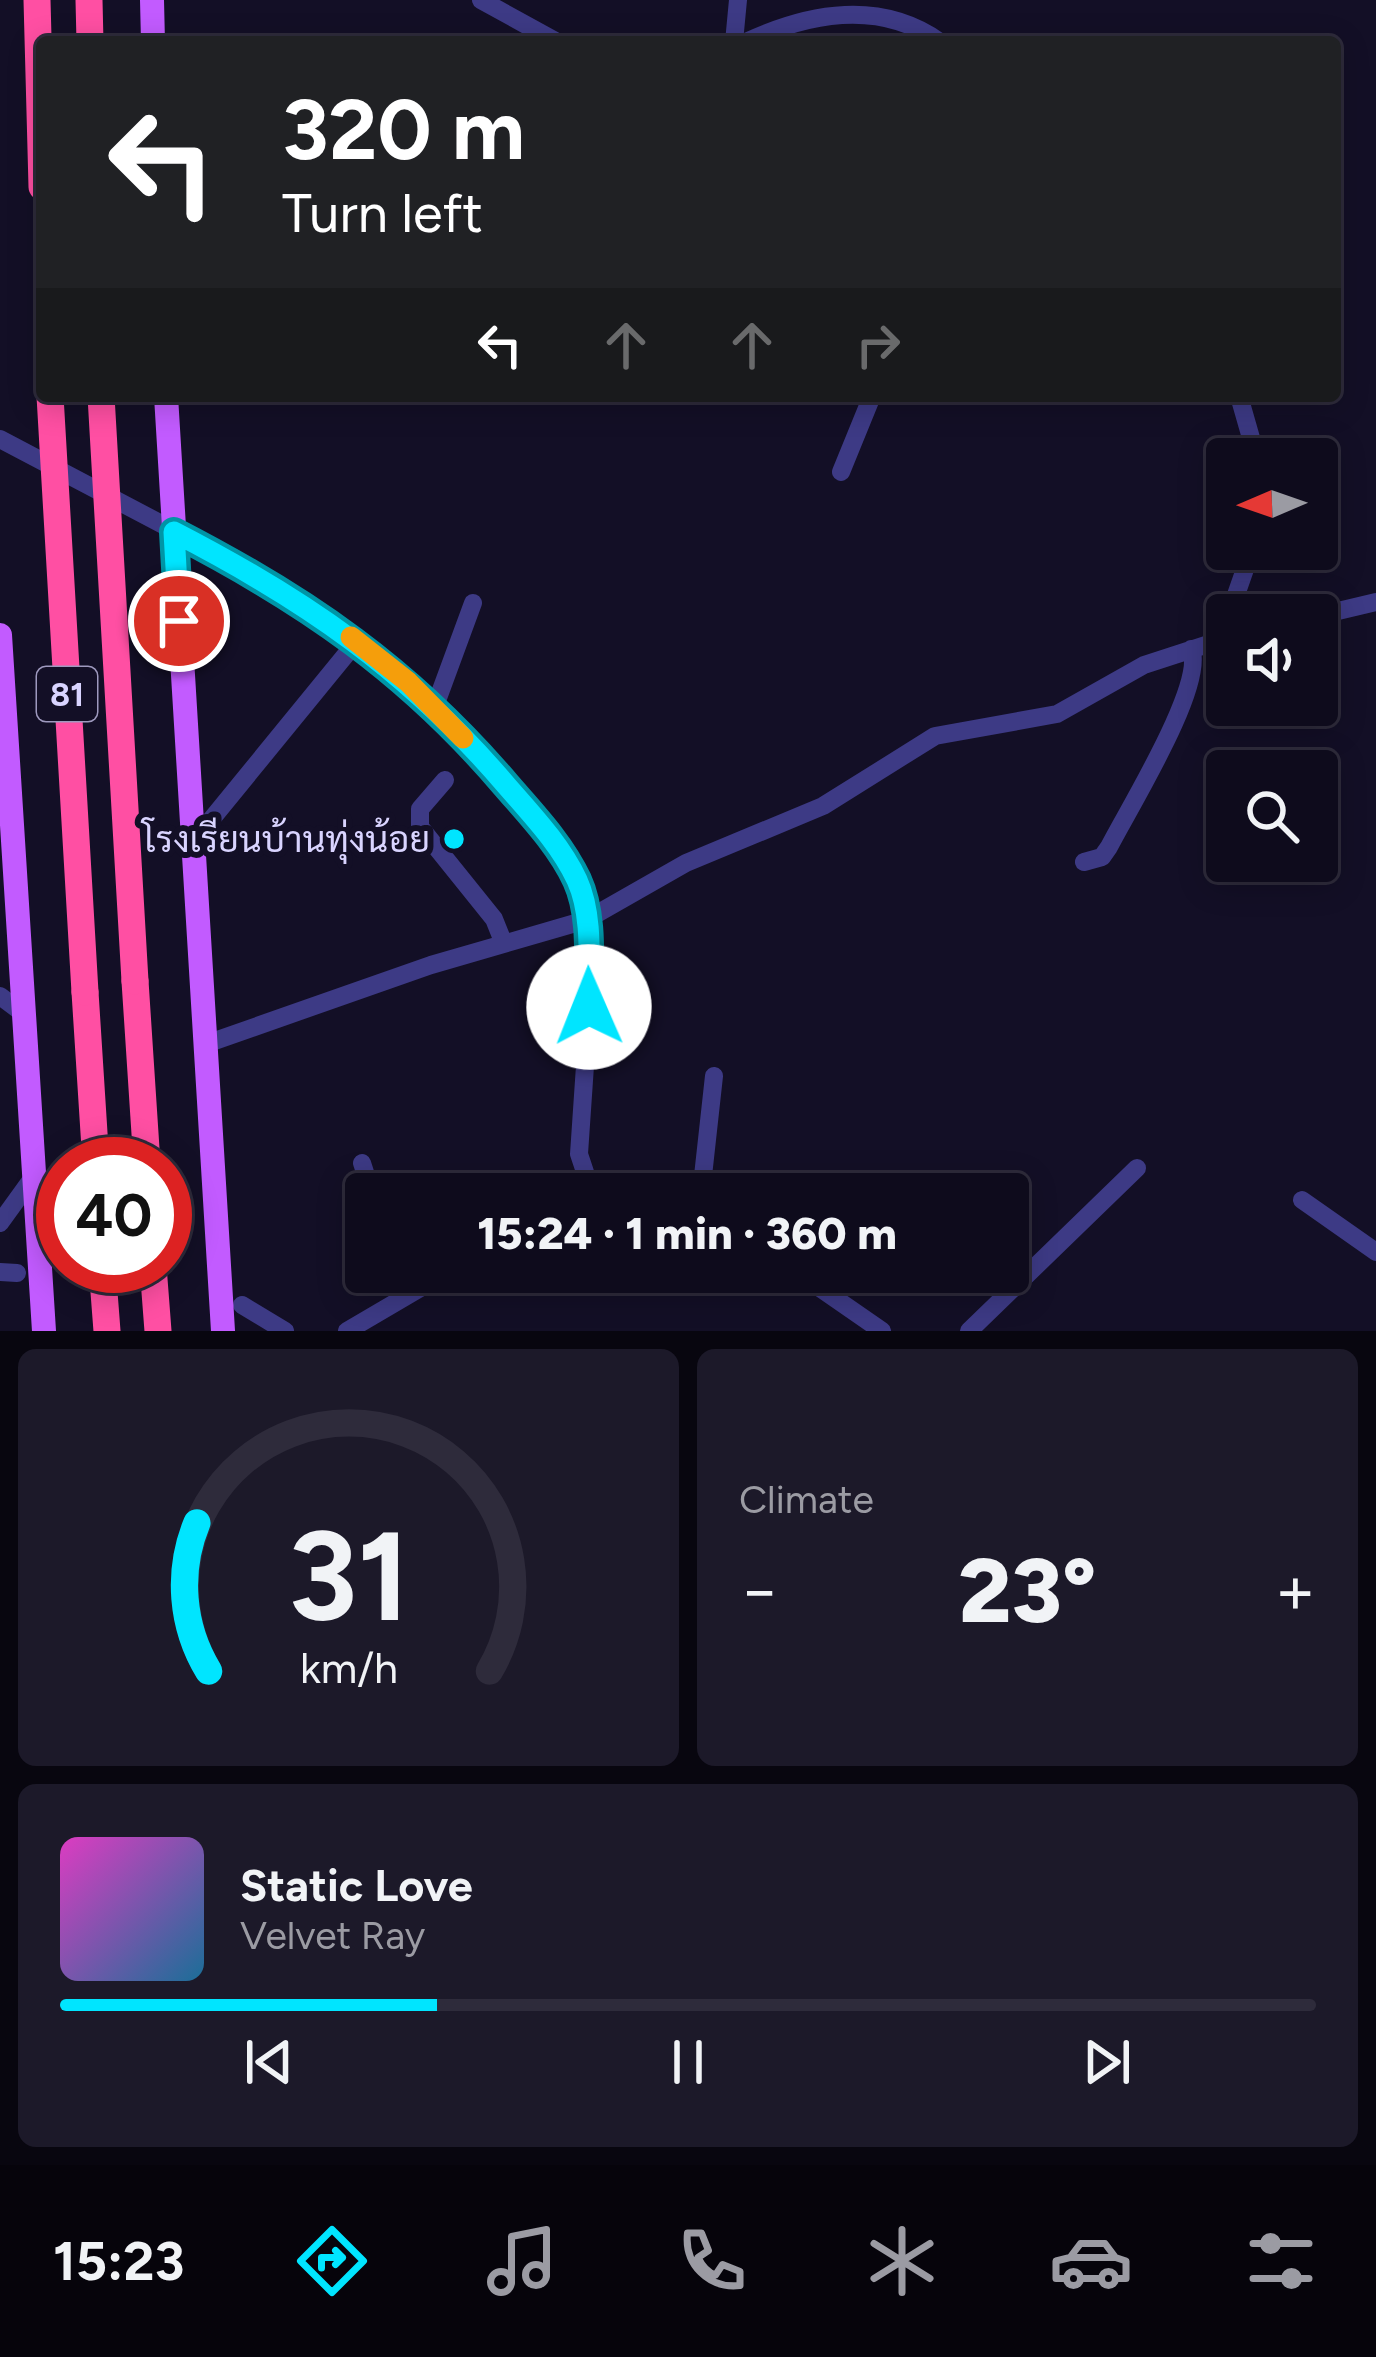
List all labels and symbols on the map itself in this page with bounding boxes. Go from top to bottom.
north arrow [1206,438,1338,570]
pin [128,570,230,672]
road number: 81 [37,667,97,721]
place label: โรงเรียนบ้านทุ่งน้อย [140,817,430,864]
marker: โรงเรียนบ้านทุ่งน้อย [441,826,467,852]
position arrow [526,944,652,1070]
speed limit sign: 40 [36,1137,192,1293]

